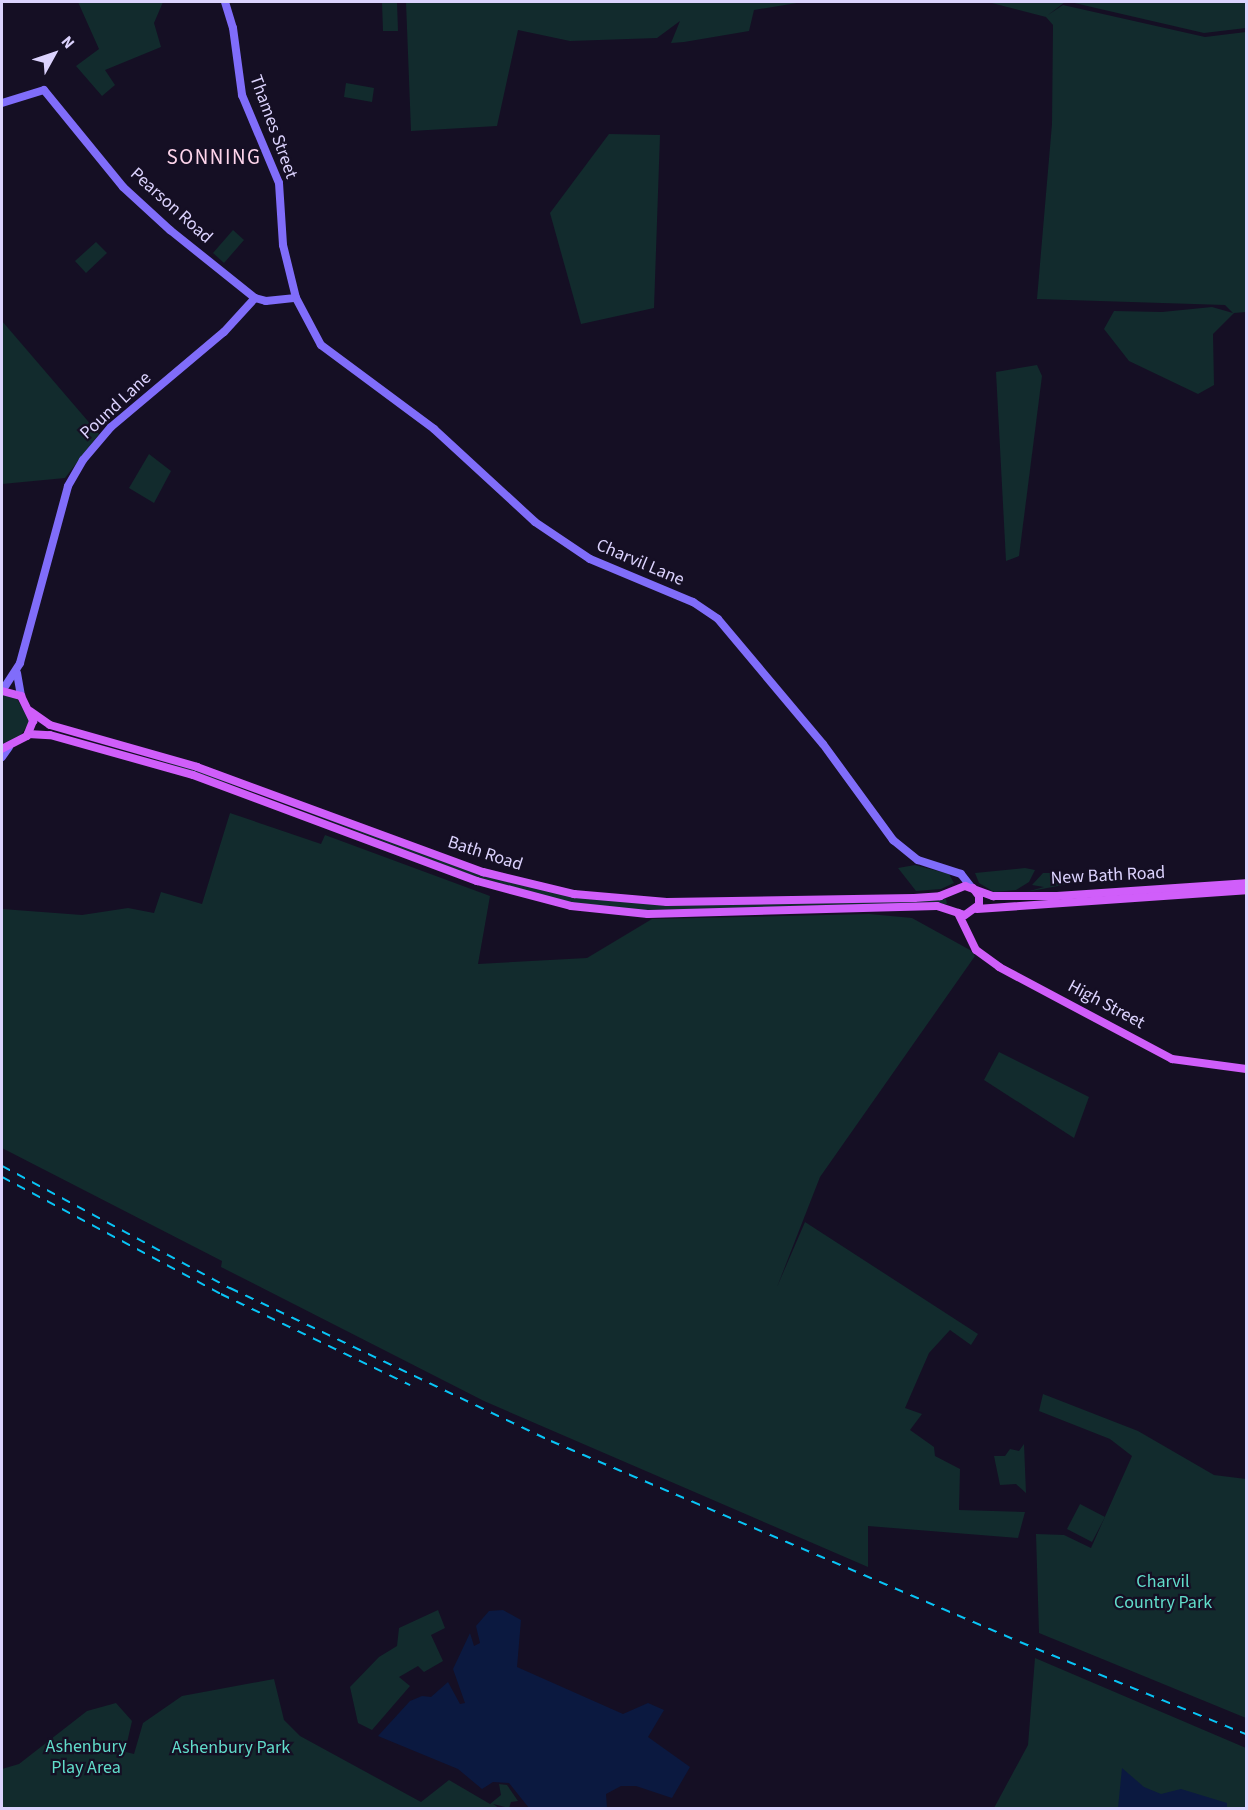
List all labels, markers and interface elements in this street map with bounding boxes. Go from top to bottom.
north arrow [24,24,84,84]
text: N [56,31,80,54]
street label: Thames Street [244,72,302,182]
district label: SONNING [167,144,261,170]
street label: Pearson Road [125,163,217,249]
street label: Pound Lane [76,368,156,444]
street label: Charvil Lane [593,535,687,591]
street label: Bath Road [445,832,525,876]
street label: New Bath Road [1050,862,1166,890]
street label: High Street [1064,976,1148,1034]
park label: Charvil Country Park [1114,1572,1212,1614]
park label: Ashenbury Play Area [45,1737,127,1780]
park label: Ashenbury Park [172,1737,290,1759]

